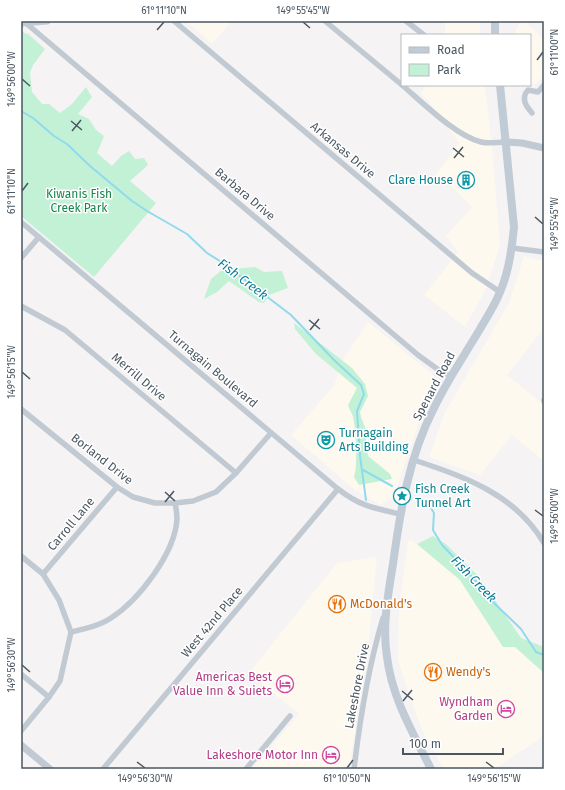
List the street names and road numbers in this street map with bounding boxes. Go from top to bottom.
street label: Arkansas Drive [308,119,378,181]
street label: Barbara Drive [212,165,278,223]
street label: Turnagain Boulevard [166,328,260,410]
street label: Spenard Road [410,349,458,423]
street label: Merrill Drive [109,350,169,404]
street label: Borland Drive [68,431,136,487]
street label: Carroll Lane [45,495,97,553]
street label: West 42nd Place [178,584,246,660]
street label: Lakeshore Drive [342,642,372,730]

